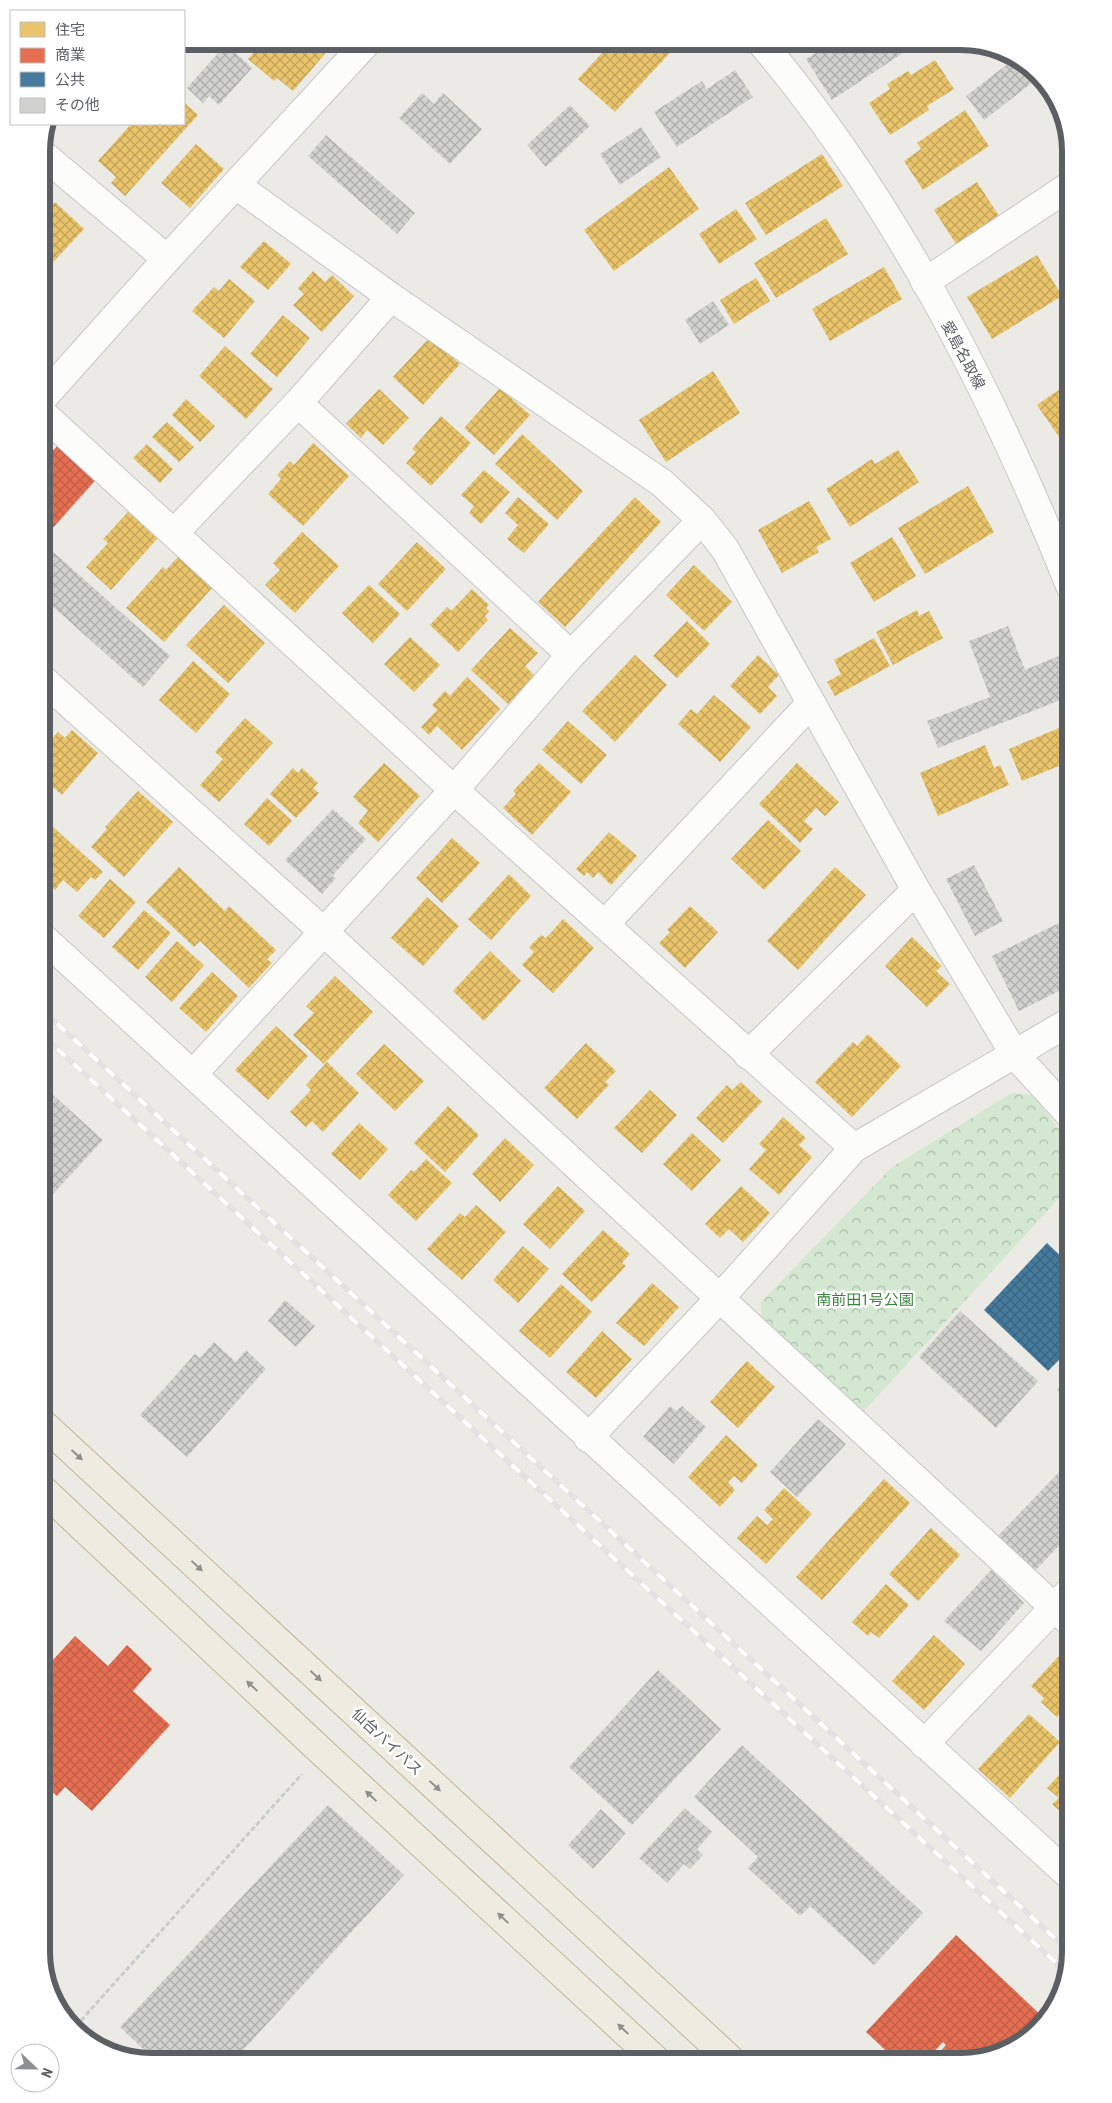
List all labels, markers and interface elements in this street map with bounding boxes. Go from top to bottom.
legend [10,10,185,125]
text: 住宅 [55,21,85,39]
text: 商業 [55,46,85,64]
text: 公共 [55,71,85,89]
text: その他 [55,96,100,114]
street label: 愛島名取線 [937,318,989,392]
park label: 南前田1号公園 [816,1291,914,1309]
one-way arrow [71,1449,83,1461]
one-way arrow [190,1560,202,1572]
one-way arrow [310,1670,322,1682]
one-way arrow [246,1680,258,1692]
street label: 仙台バイパス [348,1705,426,1779]
one-way arrow [429,1780,441,1792]
one-way arrow [365,1790,377,1802]
one-way arrow [498,1912,510,1924]
one-way arrow [617,2023,629,2035]
north arrow [10,2043,60,2093]
text: N [38,2066,56,2080]

